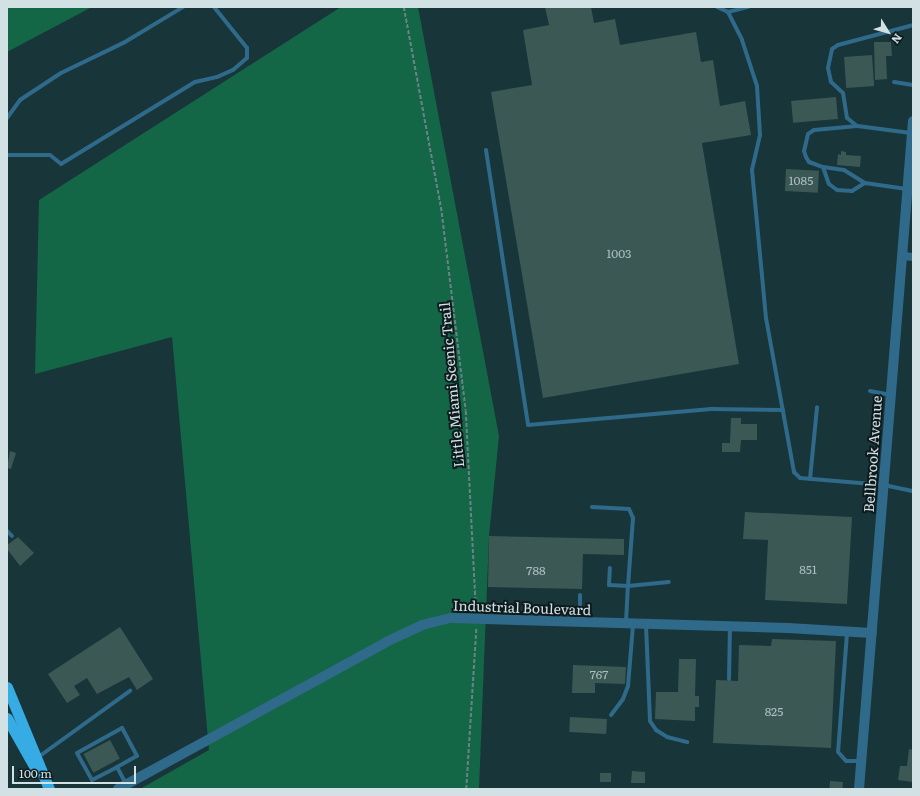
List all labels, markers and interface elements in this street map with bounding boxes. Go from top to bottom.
north arrow [868,12,908,52]
text: N [888,31,907,48]
house number: 1085 [789,174,813,188]
house number: 1003 [606,247,632,261]
street label: Little Miami Scenic Trail [435,302,467,468]
street label: Bellbrook Avenue [860,395,884,513]
house number: 851 [799,563,817,577]
house number: 788 [526,564,546,578]
street label: Industrial Boulevard [453,596,591,618]
house number: 767 [590,668,608,682]
house number: 825 [765,705,783,719]
scale bar [14,758,138,784]
text: 100 m [19,764,52,782]

